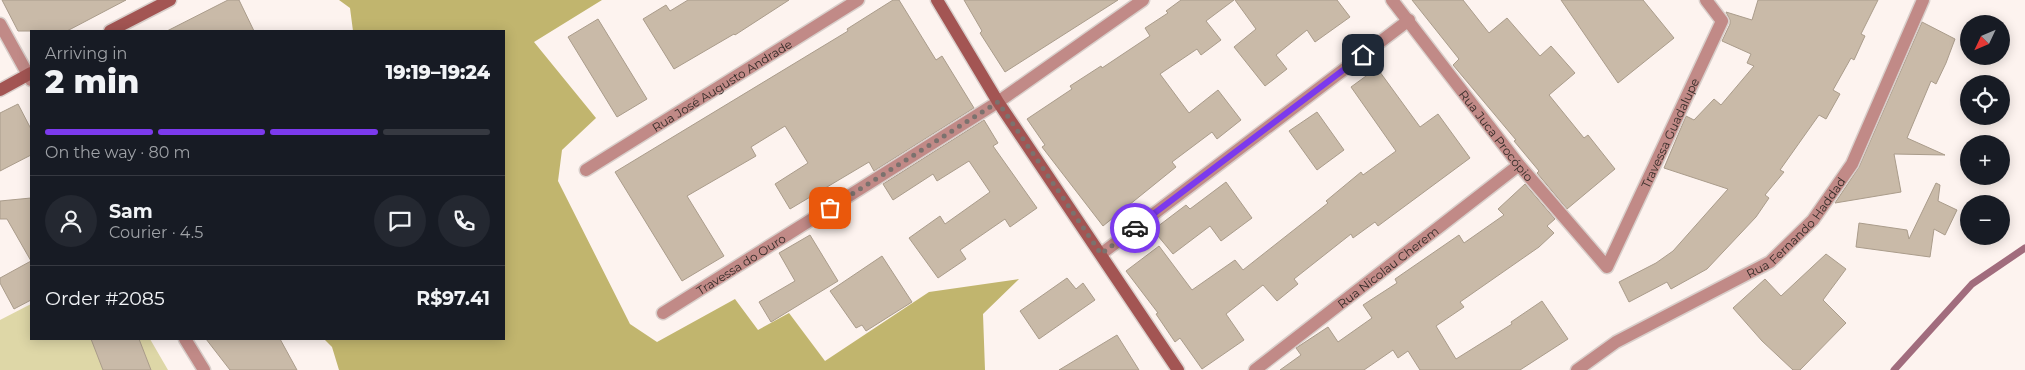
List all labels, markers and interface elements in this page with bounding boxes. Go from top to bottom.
north arrow [1960,15,2010,65]
map controls [1960,15,2010,245]
pin [1342,34,1384,76]
street label: Rua José Augusto Andrade [649,36,795,135]
icon: home [1349,41,1377,69]
text: Arriving in [45,44,127,63]
text: 19:19–19:24 [385,61,490,84]
text: 2 min [45,62,139,101]
street label: Travessa Guadalupe [1638,75,1702,190]
button: locate [1960,75,2010,125]
street label: Rua Juca Procópio [1456,87,1537,184]
button: + [1960,135,2010,185]
text: On the way · 80 m [45,143,191,162]
street label: Rua Fernando Haddad [1743,174,1848,281]
pin [809,187,851,229]
icon: bag [816,194,844,222]
button: person [45,195,97,247]
button: chat [374,195,426,247]
button: phone [438,195,490,247]
button: − [1960,195,2010,245]
text: Sam [109,200,153,223]
courier [1110,203,1160,253]
icon: car [1121,214,1149,242]
text: Courier · 4.5 [109,223,203,242]
street label: Rua Nicolau Cherem [1334,223,1441,311]
street label: Travessa do Ouro [693,230,788,298]
text: Order #2085 [45,287,165,310]
text: R$97.41 [416,287,490,310]

